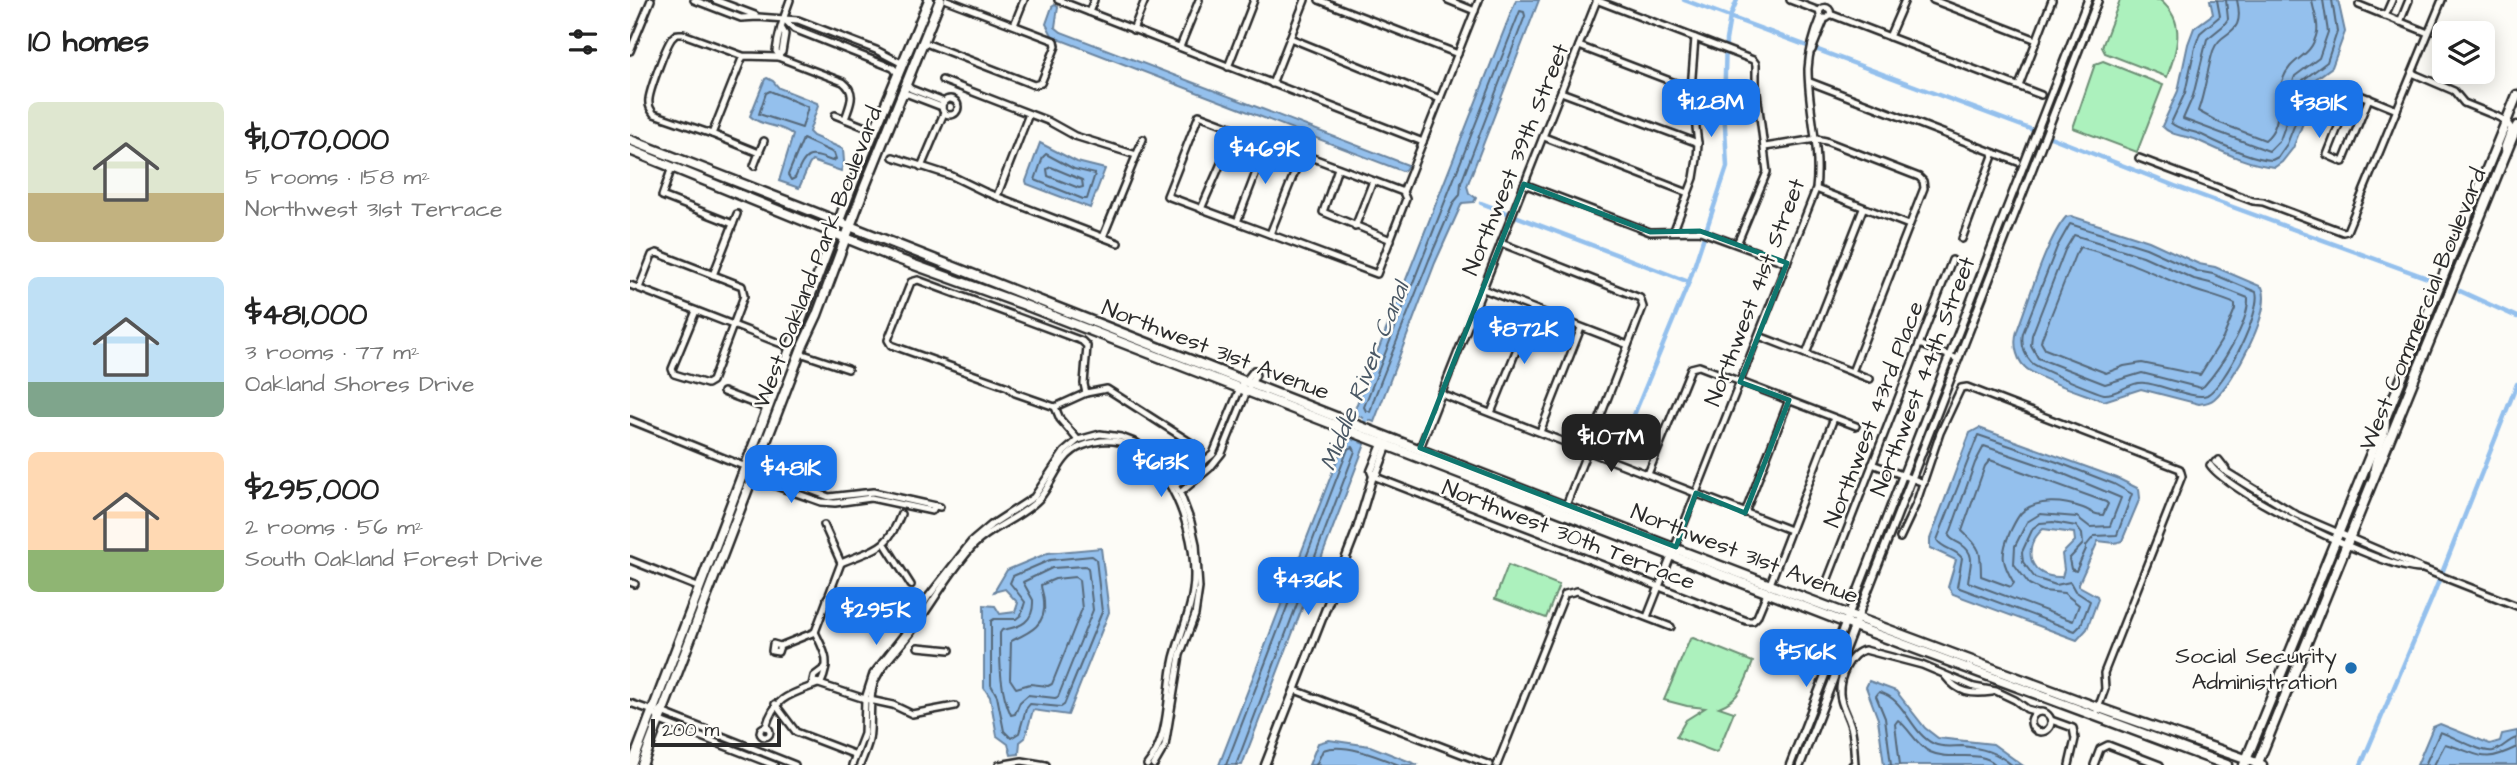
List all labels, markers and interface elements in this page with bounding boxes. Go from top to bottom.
text: 10 homes [28,21,149,63]
map controls [2432,21,2495,84]
button: layers [2432,21,2495,84]
icon: filters [564,23,602,61]
street label: Northwest 39th Street [1455,38,1577,280]
pin: $1.28M [1654,80,1768,139]
pin: $381K [2270,80,2368,140]
text: $1.28M [1678,86,1744,118]
text: $381K [2291,87,2347,119]
street label: West Oakland Park Boulevard [746,102,890,413]
text: $1,070,000 [245,119,389,161]
pin: $469K [1216,127,1314,186]
icon: home [84,130,168,214]
text: $469K [1230,133,1300,165]
text: 5 rooms · 158 m² [245,161,430,193]
street label: West Commercial Boulevard [2352,163,2494,455]
street label: Northwest 41st Street [1697,173,1813,411]
text: Northwest 31st Terrace [245,193,502,225]
street label: Northwest 44th Street [1862,251,1984,501]
water label: Middle River Canal [1312,274,1419,476]
street label: Northwest 31st Avenue [1097,292,1334,408]
text: $481,000 [245,294,368,336]
street label: Northwest 43rd Place [1816,297,1932,532]
icon: home [84,305,168,389]
pin: $872K [1475,306,1573,366]
text: $872K [1490,313,1558,345]
text: 3 rooms · 77 m² [245,336,420,368]
text: Oakland Shores Drive [245,368,475,400]
pin: $1.07M [1554,414,1668,474]
text: $1.07M [1578,421,1644,453]
pin: $613K [1112,440,1210,499]
pin: $481K [742,446,840,505]
text: $613K [1133,446,1189,478]
text: $481K [761,452,821,484]
text: $295,000 [245,469,379,511]
street label: Northwest 30th Terrace [1437,472,1700,598]
icon: home [84,480,168,564]
street label: Northwest 31st Avenue [1626,496,1863,612]
text: 2 rooms · 56 m² [245,511,423,543]
text: South Oakland Forest Drive [245,543,543,575]
pin: $436K [1259,558,1357,617]
text: $436K [1274,564,1342,596]
pin: $295K [827,588,925,647]
text: $295K [841,594,911,626]
pin: $516K [1757,630,1855,689]
text: $516K [1776,636,1836,668]
place label: Social Security Administration [2175,640,2337,698]
marker: Social Security Administration [2343,660,2359,676]
scale bar [651,716,780,748]
text: 200 m [662,717,719,744]

